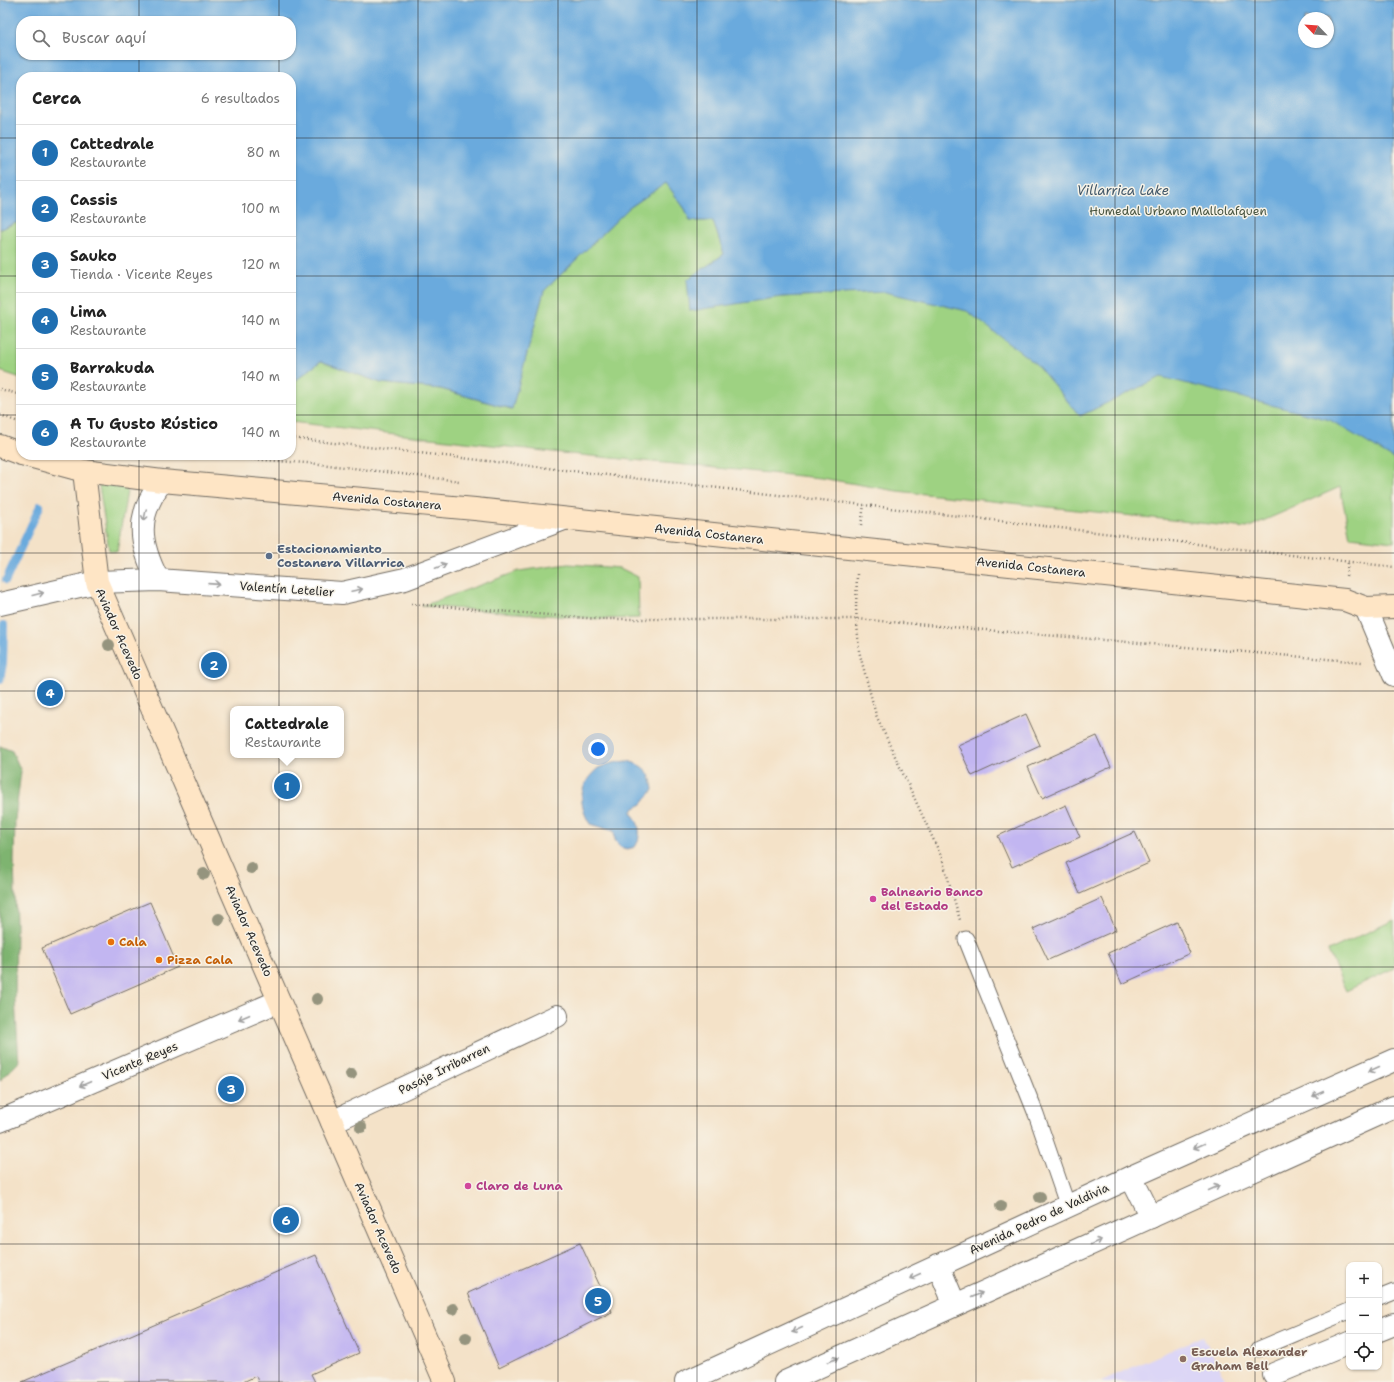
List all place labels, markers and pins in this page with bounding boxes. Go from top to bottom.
place label: Estacionamiento Costanera Villarrica [277,541,405,571]
marker: Estacionamiento Costanera Villarrica [264,551,274,561]
pin: 2 [201,650,227,680]
pin: 4 [37,678,63,708]
pin: 1 [274,771,300,801]
place label: Balneario Banco del Estado [881,884,983,914]
marker: Balneario Banco del Estado [868,894,878,904]
place label: Cala [119,934,148,950]
marker: Cala [106,937,116,947]
place label: Pizza Cala [167,952,234,968]
marker: Pizza Cala [154,955,164,965]
pin: 3 [218,1074,244,1104]
place label: Claro de Luna [476,1178,563,1194]
marker: Claro de Luna [463,1181,473,1191]
pin: 6 [273,1205,299,1235]
pin: 5 [585,1286,611,1316]
place label: Escuela Alexander Graham Bell [1191,1344,1308,1374]
marker: Escuela Alexander Graham Bell [1178,1354,1188,1364]

